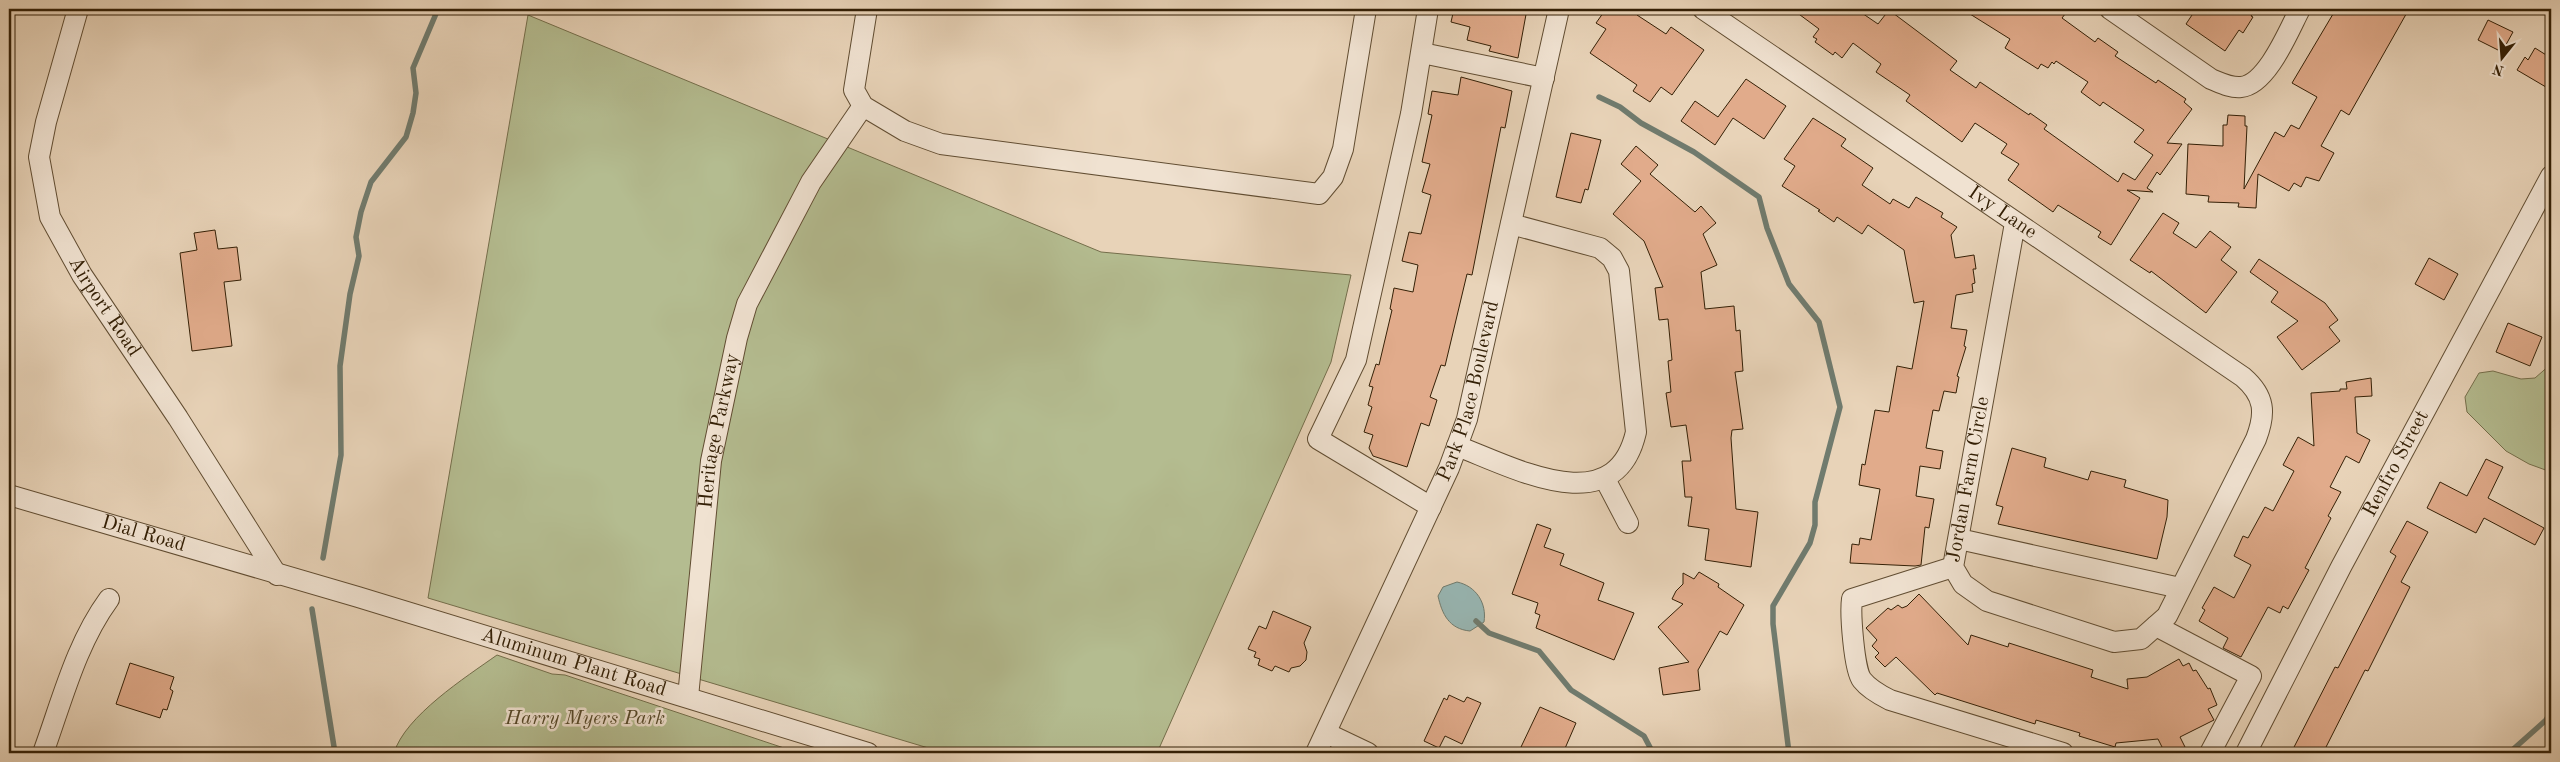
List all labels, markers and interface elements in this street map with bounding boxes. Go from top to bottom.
north arrow [2478,32,2528,82]
text: N [2491,61,2506,78]
street label: Ivy Lane [1964,183,2040,243]
street label: Airport Road [64,254,144,360]
street label: Park Place Boulevard [1434,299,1503,485]
street label: Heritage Parkway [696,351,744,510]
street label: Jordan Farm Circle [1944,395,1994,564]
street label: Renfro Street [2360,407,2433,520]
street label: Dial Road [99,513,188,556]
street label: Aluminum Plant Road [479,625,669,701]
park label: Harry Myers Park [504,709,665,729]

